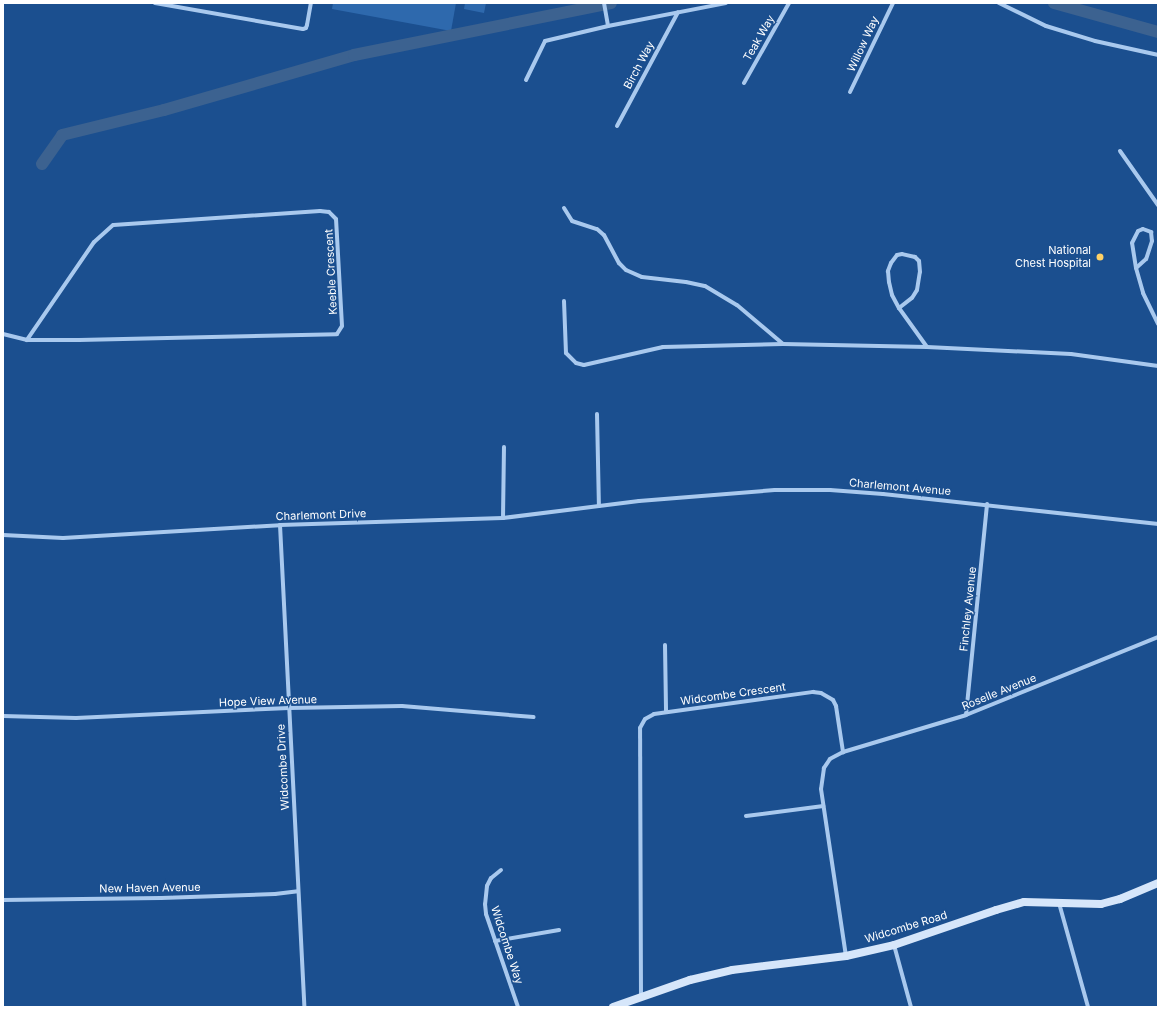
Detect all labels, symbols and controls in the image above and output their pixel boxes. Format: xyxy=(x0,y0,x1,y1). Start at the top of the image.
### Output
street label: Teak Way xyxy=(741,13,777,63)
street label: Willow Way xyxy=(844,14,882,74)
street label: Birch Way xyxy=(621,39,657,91)
street label: Keeble Crescent xyxy=(322,229,340,315)
place label: National Chest Hospital xyxy=(1015,244,1091,270)
marker: National Chest Hospital xyxy=(1094,251,1106,263)
street label: Charlemont Avenue xyxy=(849,476,951,498)
street label: Charlemont Drive xyxy=(275,507,367,523)
street label: Finchley Avenue xyxy=(957,566,979,652)
street label: Roselle Avenue xyxy=(960,671,1038,713)
street label: Widcombe Crescent xyxy=(680,680,786,708)
street label: Hope View Avenue xyxy=(219,693,317,709)
street label: Widcombe Drive xyxy=(274,724,292,810)
street label: New Haven Avenue xyxy=(99,881,201,895)
street label: Widcombe Way xyxy=(488,904,526,986)
street label: Widcombe Road xyxy=(863,908,949,946)

